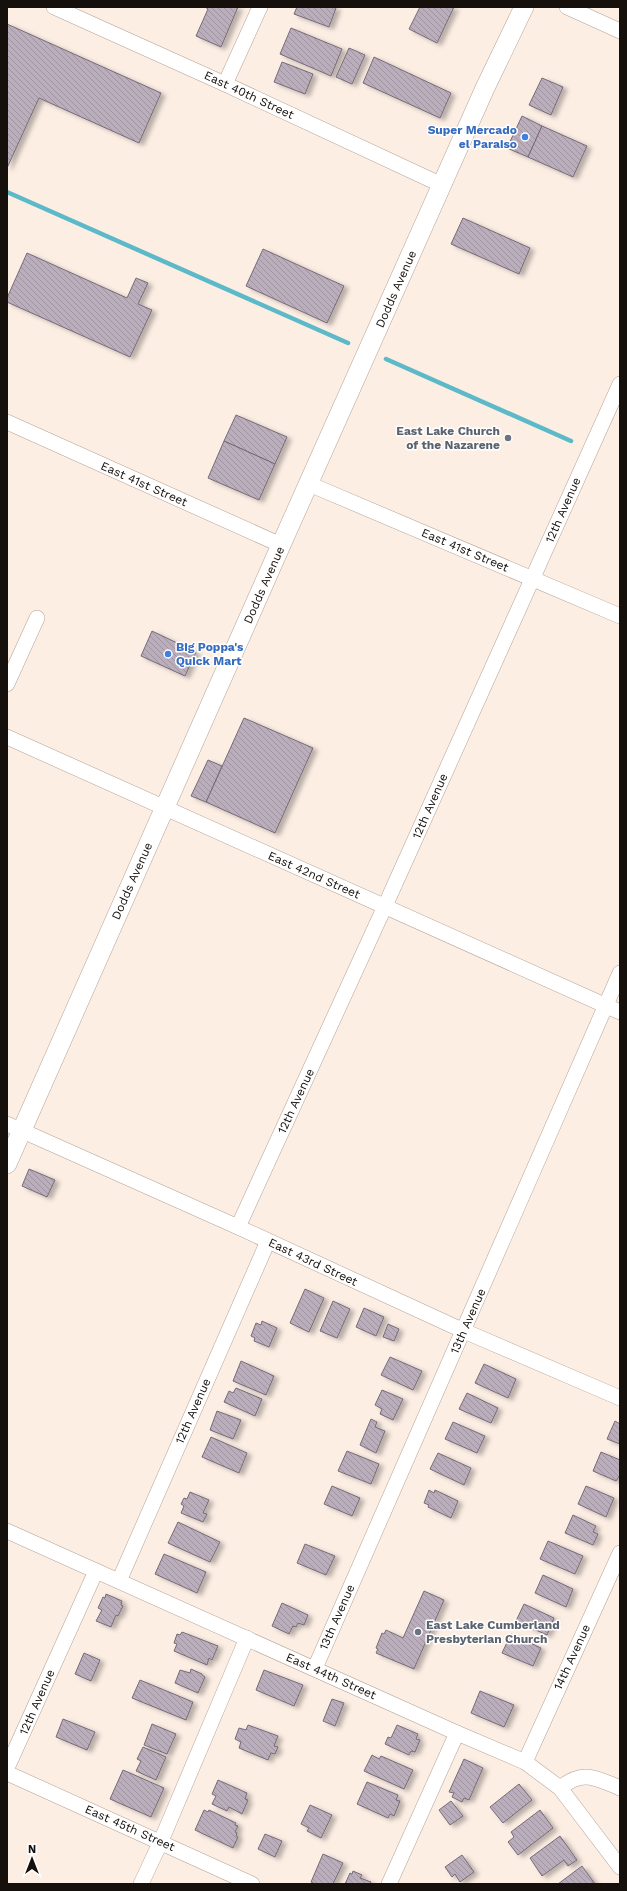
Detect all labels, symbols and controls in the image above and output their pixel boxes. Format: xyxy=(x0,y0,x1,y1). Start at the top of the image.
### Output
street label: East 40th Street xyxy=(202,68,296,122)
place label: Super Mercado el Paraiso xyxy=(428,123,517,151)
marker: Super Mercado el Paraiso xyxy=(520,132,530,142)
street label: Dodds Avenue xyxy=(373,248,419,330)
place label: East Lake Church of the Nazarene xyxy=(396,424,500,452)
marker: East Lake Church of the Nazarene xyxy=(503,433,513,443)
street label: East 41st Street xyxy=(99,459,189,509)
street label: 12th Avenue xyxy=(542,475,584,545)
street label: East 41st Street xyxy=(419,525,511,575)
street label: Dodds Avenue xyxy=(241,544,287,626)
place label: Big Poppa's Quick Mart xyxy=(176,640,244,668)
marker: Big Poppa's Quick Mart xyxy=(163,649,173,659)
street label: 12th Avenue xyxy=(409,771,451,841)
street label: Dodds Avenue xyxy=(109,840,155,922)
street label: East 42nd Street xyxy=(266,848,362,902)
street label: 12th Avenue xyxy=(275,1066,317,1136)
street label: East 43rd Street xyxy=(266,1235,360,1289)
street label: 13th Avenue xyxy=(447,1286,489,1356)
street label: 12th Avenue xyxy=(172,1376,214,1446)
street label: 13th Avenue xyxy=(316,1582,358,1652)
place label: East Lake Cumberland Presbyterian Church xyxy=(426,1618,560,1646)
street label: 14th Avenue xyxy=(551,1622,593,1692)
marker: East Lake Cumberland Presbyterian Church xyxy=(413,1627,423,1637)
street label: East 44th Street xyxy=(284,1650,378,1702)
street label: 12th Avenue xyxy=(16,1667,58,1737)
street label: East 45th Street xyxy=(83,1802,177,1854)
north arrow xyxy=(12,1839,52,1879)
text: N xyxy=(28,1843,36,1856)

